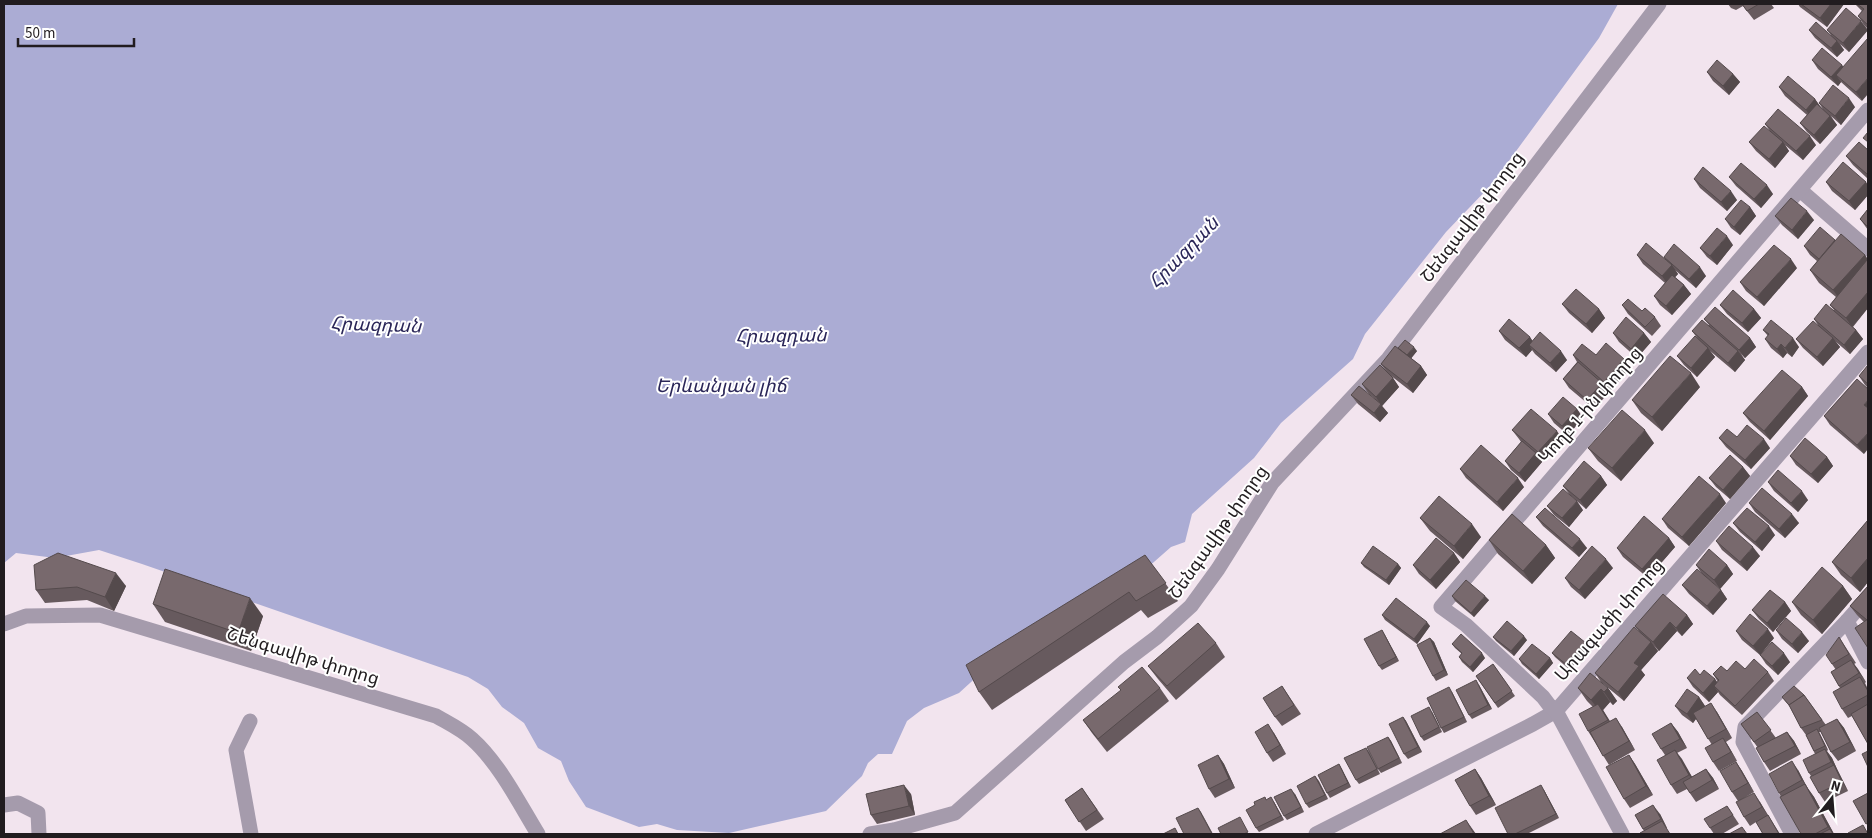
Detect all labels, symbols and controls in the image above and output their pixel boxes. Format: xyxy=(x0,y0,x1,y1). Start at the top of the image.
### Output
scale bar xyxy=(18,15,134,47)
text: 50 m xyxy=(25,23,55,44)
street label: Շենգավիթ փողոց xyxy=(1415,147,1530,288)
water label: Հրազդան xyxy=(1143,210,1227,295)
water label: Հրազդան xyxy=(330,310,423,341)
water label: Հրազդան xyxy=(735,322,828,351)
street label: Կողբ 1-ին փողոց xyxy=(1533,342,1648,469)
water label: Երևանյան լիճ xyxy=(656,373,789,400)
street label: Շենգավիթ փողոց xyxy=(1163,460,1274,604)
street label: Արագածի փողոց xyxy=(1549,554,1670,687)
street label: Շենգավիթ փողոց xyxy=(224,621,382,692)
north arrow xyxy=(1807,773,1857,823)
text: N xyxy=(1828,776,1843,797)

